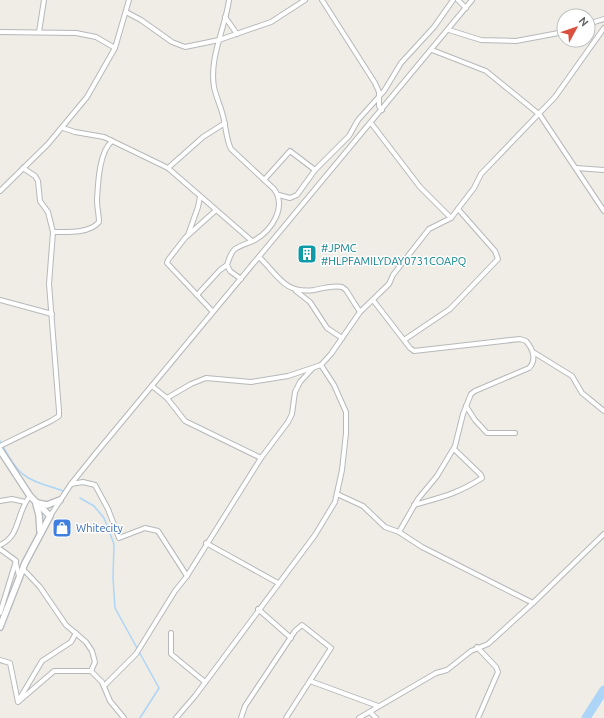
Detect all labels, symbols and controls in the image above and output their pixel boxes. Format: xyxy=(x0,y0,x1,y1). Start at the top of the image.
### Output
north arrow xyxy=(556,8,596,48)
text: N xyxy=(576,15,591,29)
place label: #JPMC #HLPFAMILYDAY0731COAPQ xyxy=(321,242,466,267)
building icon: #JPMC #HLPFAMILYDAY0731COAPQ xyxy=(296,243,318,265)
shop icon: Whitecity xyxy=(51,517,73,539)
place label: Whitecity xyxy=(76,522,124,534)

